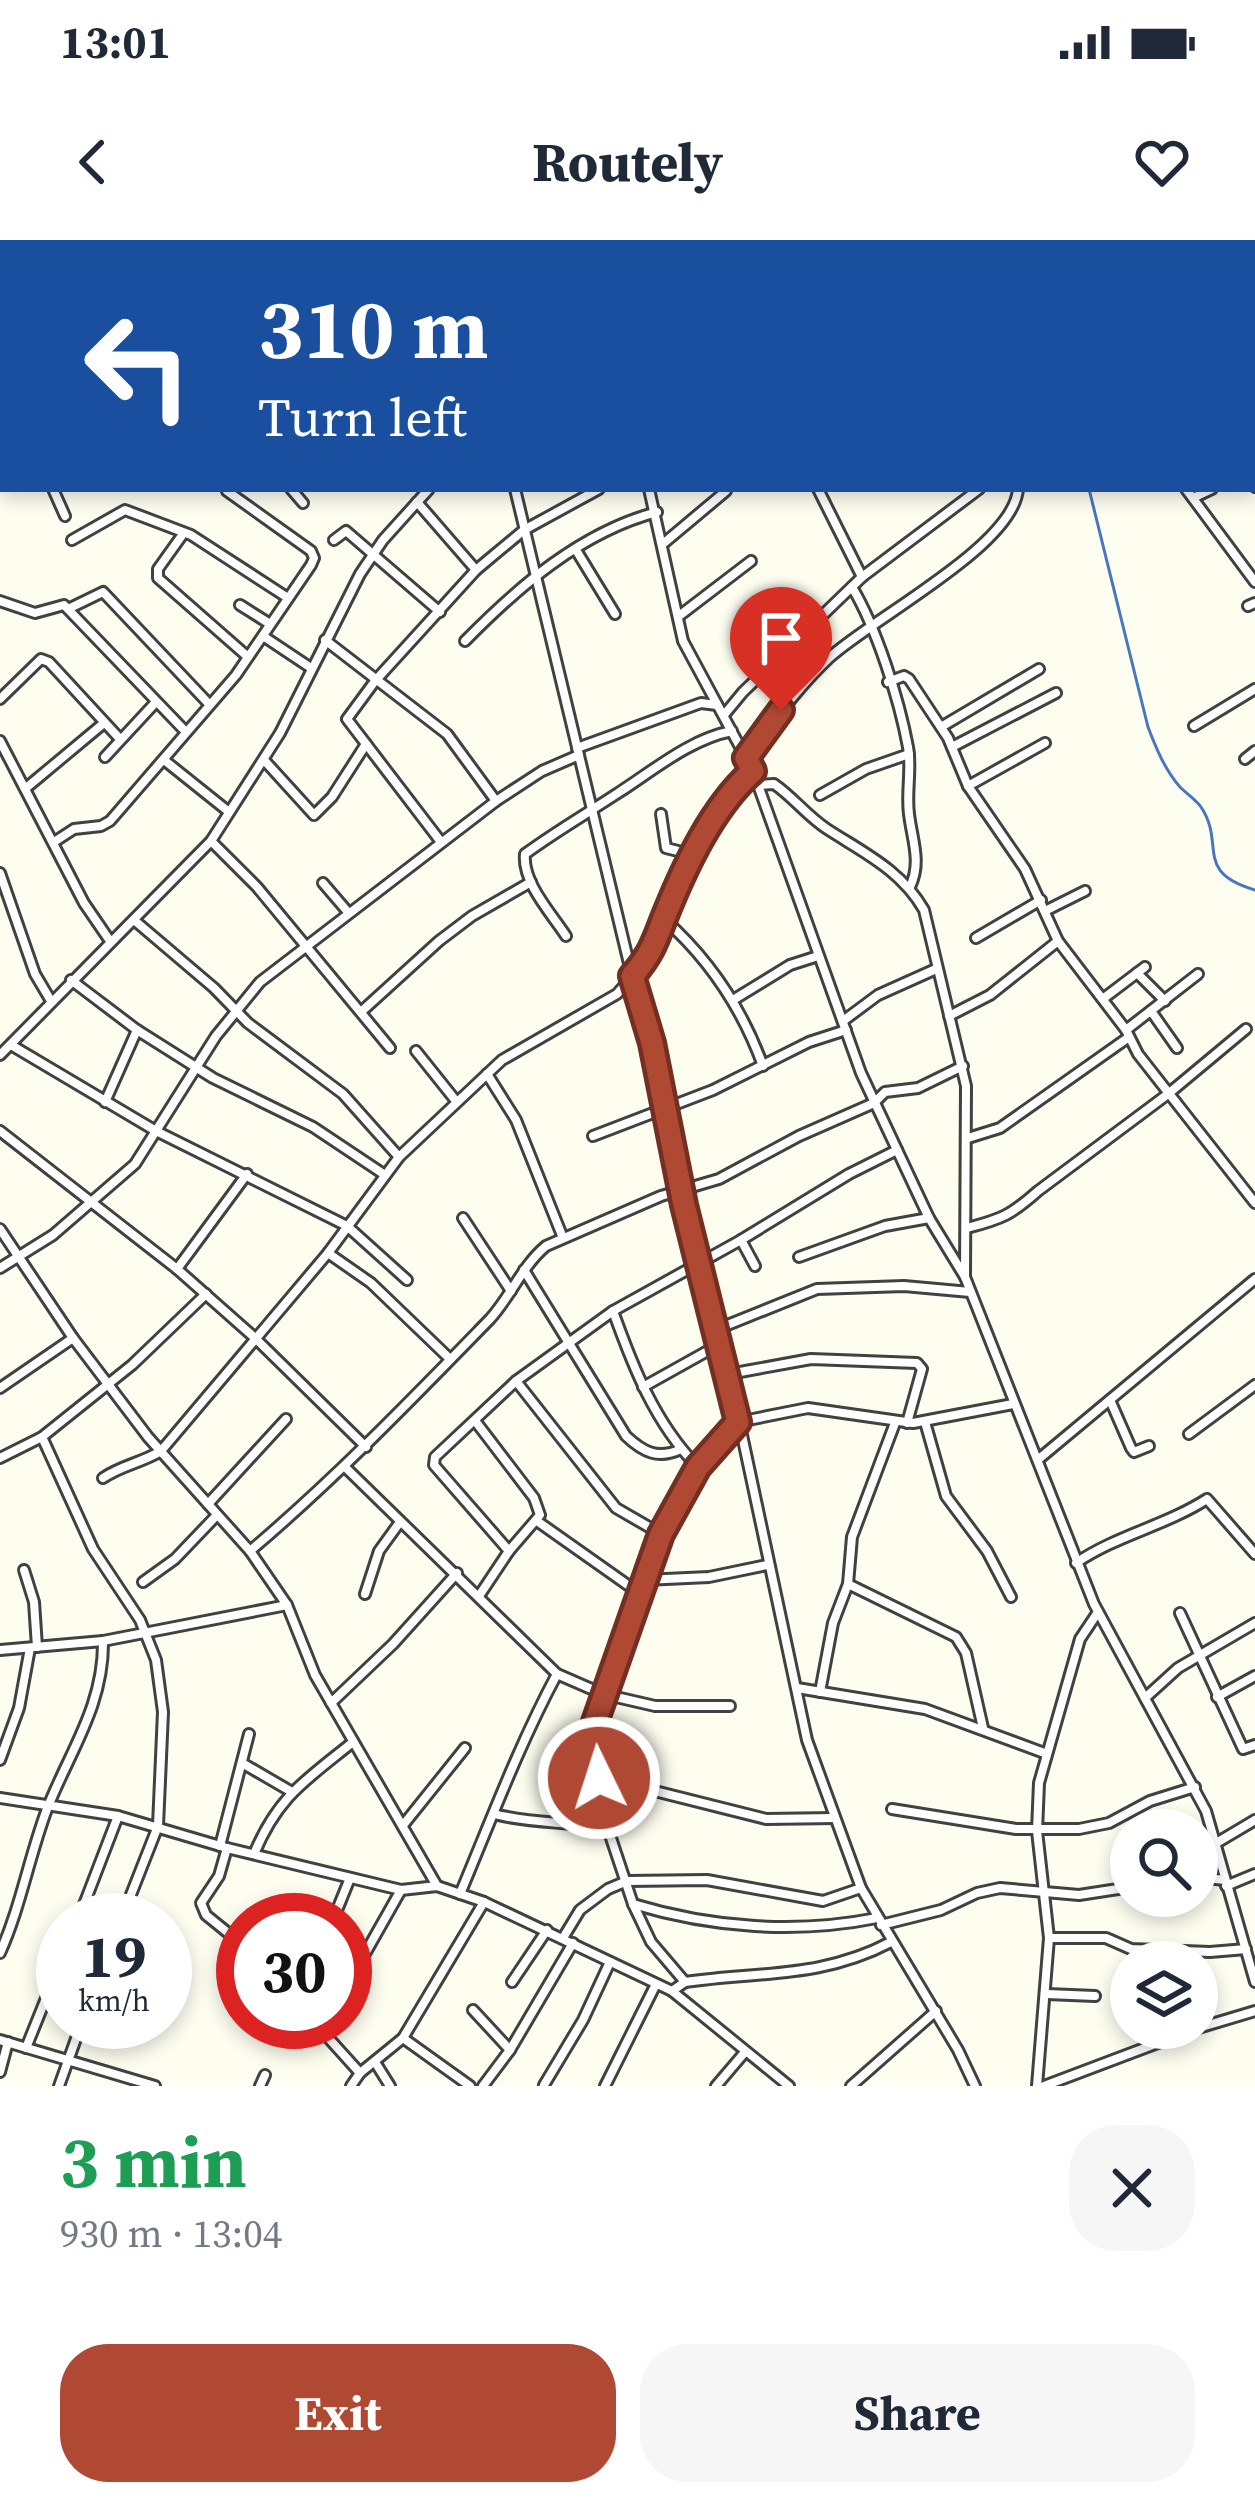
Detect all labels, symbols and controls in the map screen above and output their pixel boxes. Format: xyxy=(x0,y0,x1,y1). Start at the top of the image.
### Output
text: 13:01 xyxy=(60,11,171,73)
text: Routely xyxy=(532,125,723,199)
icon: back xyxy=(60,129,126,195)
icon: heart xyxy=(1129,129,1195,195)
text: 310 m xyxy=(258,271,489,386)
icon: left xyxy=(60,288,216,444)
text: Turn left xyxy=(258,380,467,454)
pin xyxy=(730,587,832,710)
icon: arrive xyxy=(748,605,814,671)
position arrow xyxy=(536,1715,662,1841)
map controls xyxy=(1110,1809,1218,2049)
button: search xyxy=(1110,1809,1218,1917)
speed limit sign: 30 xyxy=(216,1893,372,2049)
text: 19 xyxy=(81,1915,147,1997)
button: layers xyxy=(1110,1941,1218,2049)
text: km/h xyxy=(78,1980,150,2021)
text: 3 min xyxy=(60,2112,247,2211)
button: close xyxy=(1069,2125,1195,2251)
text: 930 m · 13:04 xyxy=(60,2207,282,2260)
button: Exit xyxy=(60,2344,616,2482)
button: Share xyxy=(640,2344,1195,2482)

